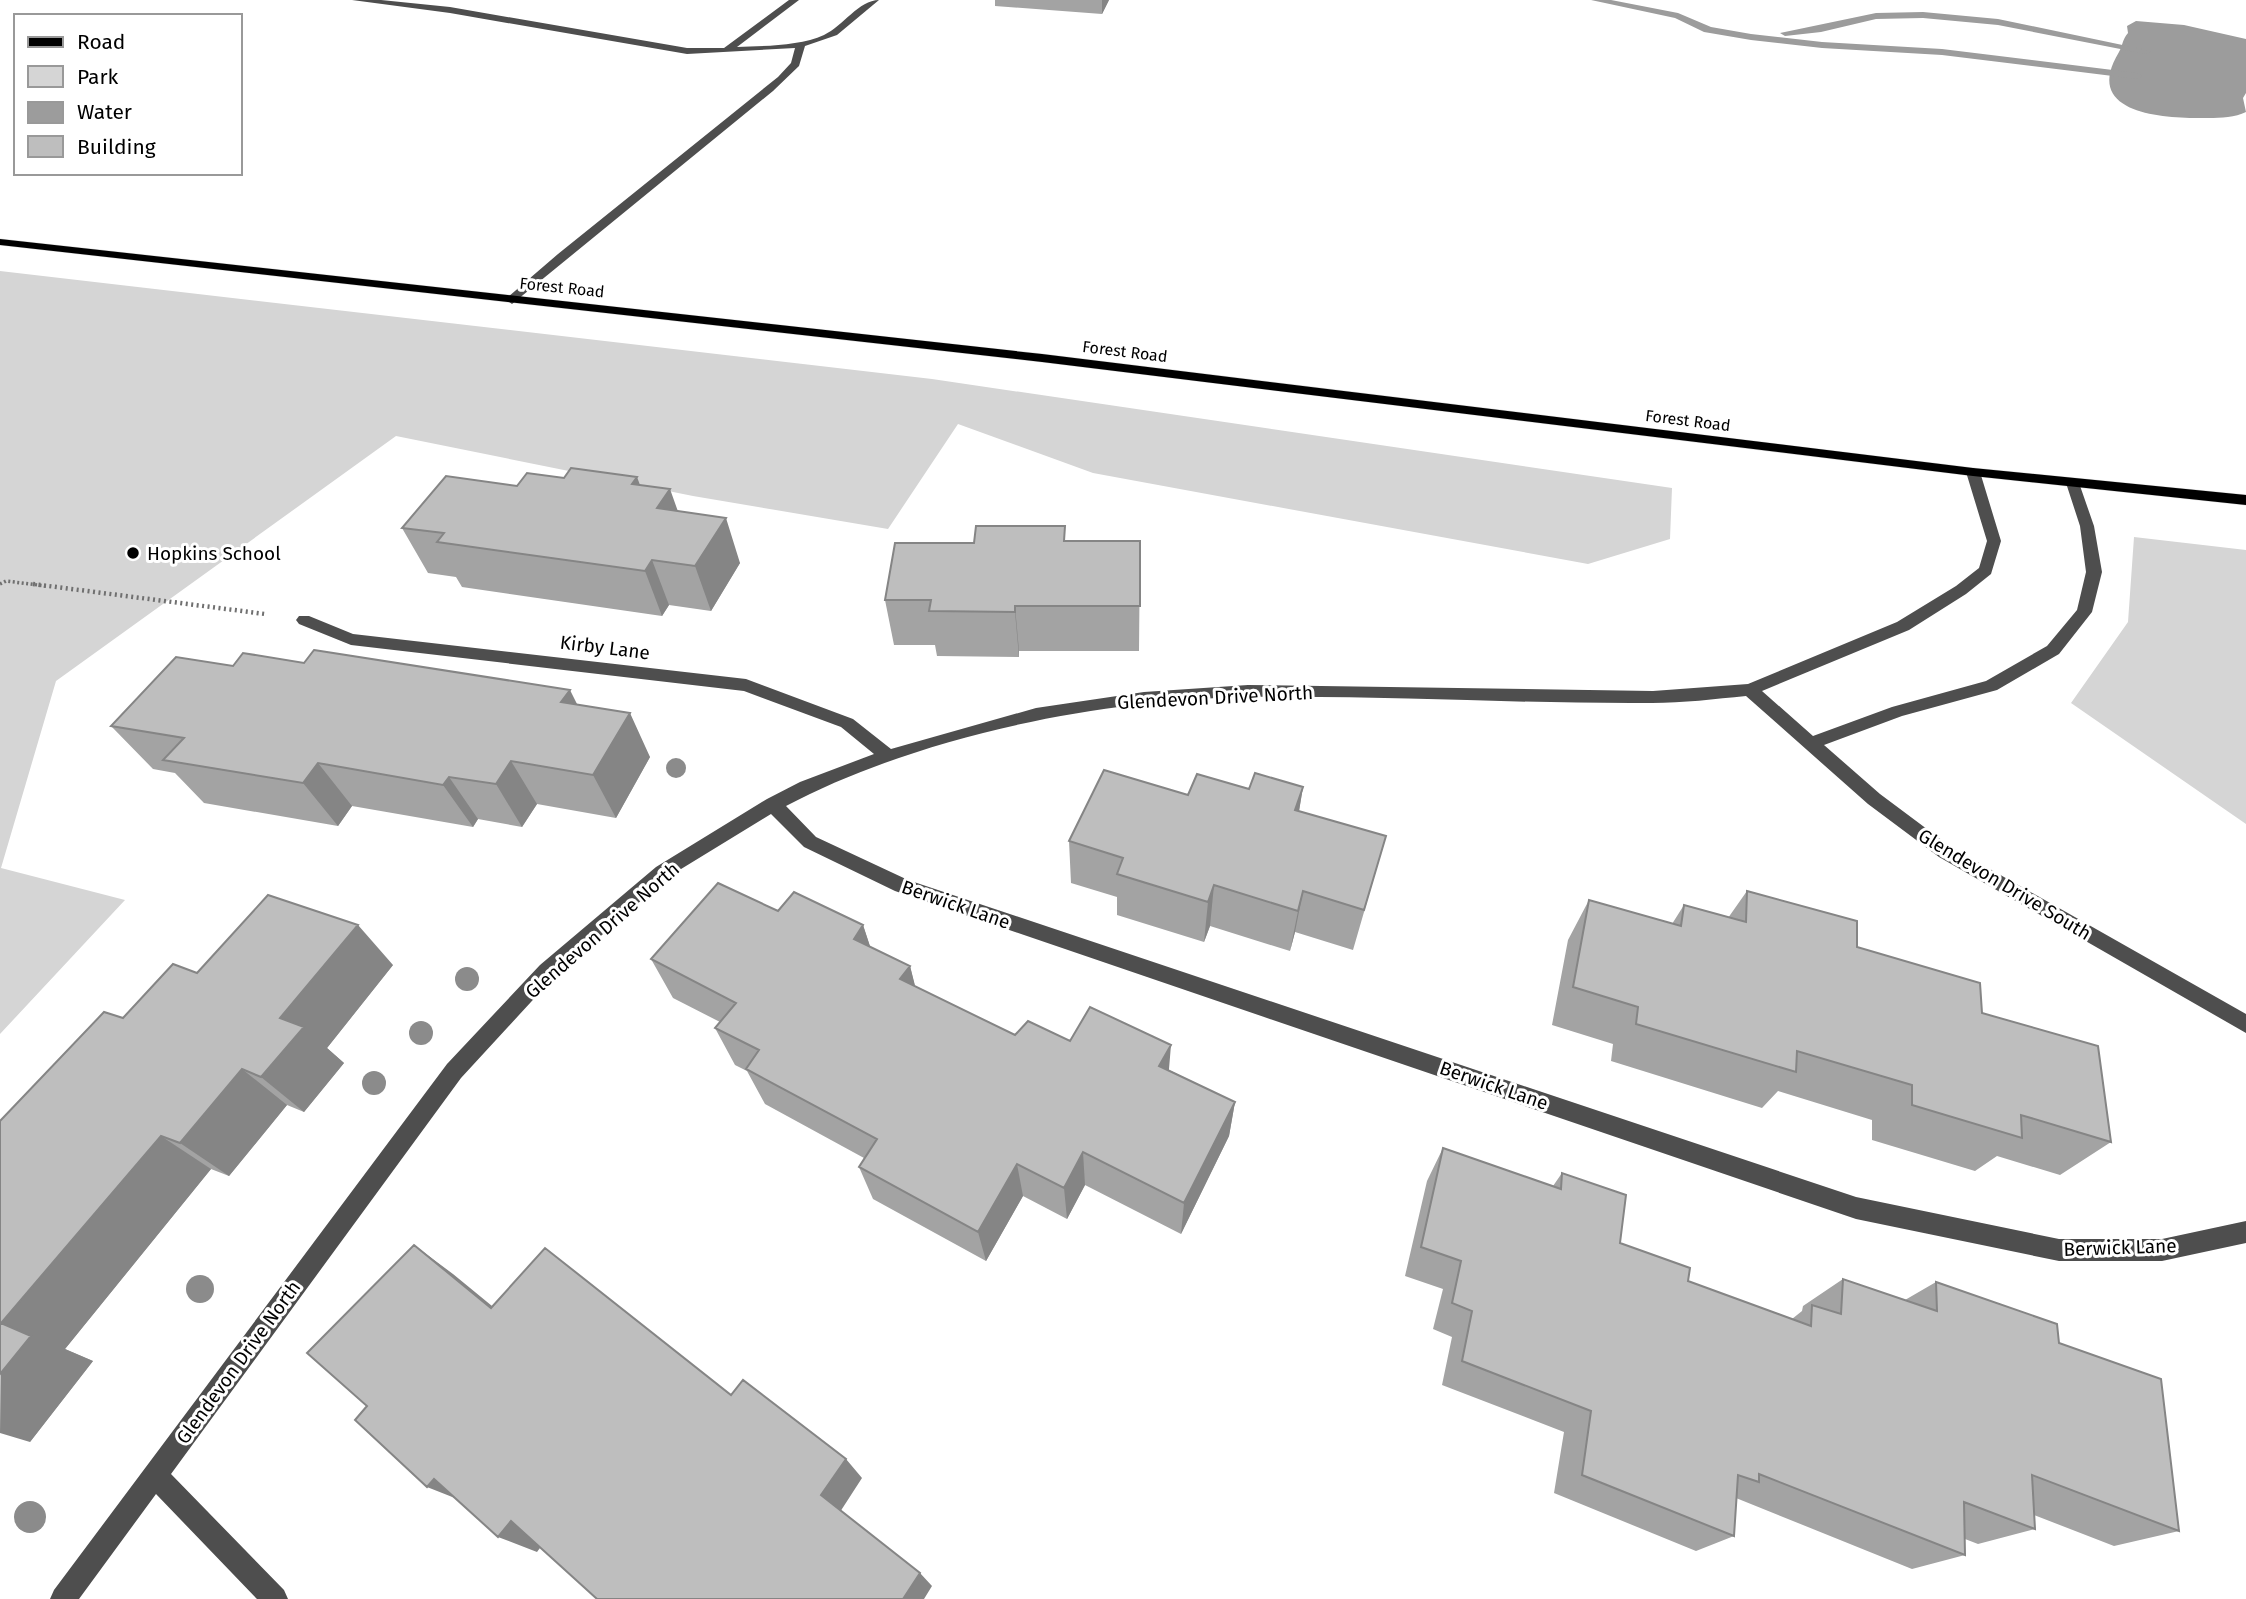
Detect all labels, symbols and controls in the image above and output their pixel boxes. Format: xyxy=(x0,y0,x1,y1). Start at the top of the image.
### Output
legend xyxy=(14,14,242,175)
text: Road xyxy=(77,29,125,55)
text: Park xyxy=(77,64,119,90)
text: Water xyxy=(77,99,132,125)
text: Building xyxy=(77,134,156,160)
street label: Forest Road xyxy=(518,274,605,301)
street label: Forest Road xyxy=(1081,337,1169,366)
street label: Forest Road xyxy=(1644,406,1732,435)
place label: Hopkins School xyxy=(147,542,281,565)
marker: Hopkins School xyxy=(125,545,141,561)
street label: Kirby Lane xyxy=(559,631,651,664)
street label: Glendevon Drive North xyxy=(1116,681,1314,714)
street label: Glendevon Drive South xyxy=(1914,824,2095,945)
street label: Glendevon Drive North xyxy=(521,857,684,1003)
street label: Berwick Lane xyxy=(899,875,1013,934)
street label: Berwick Lane xyxy=(1437,1056,1551,1115)
street label: Berwick Lane xyxy=(2063,1234,2177,1261)
street label: Glendevon Drive North xyxy=(171,1276,305,1448)

